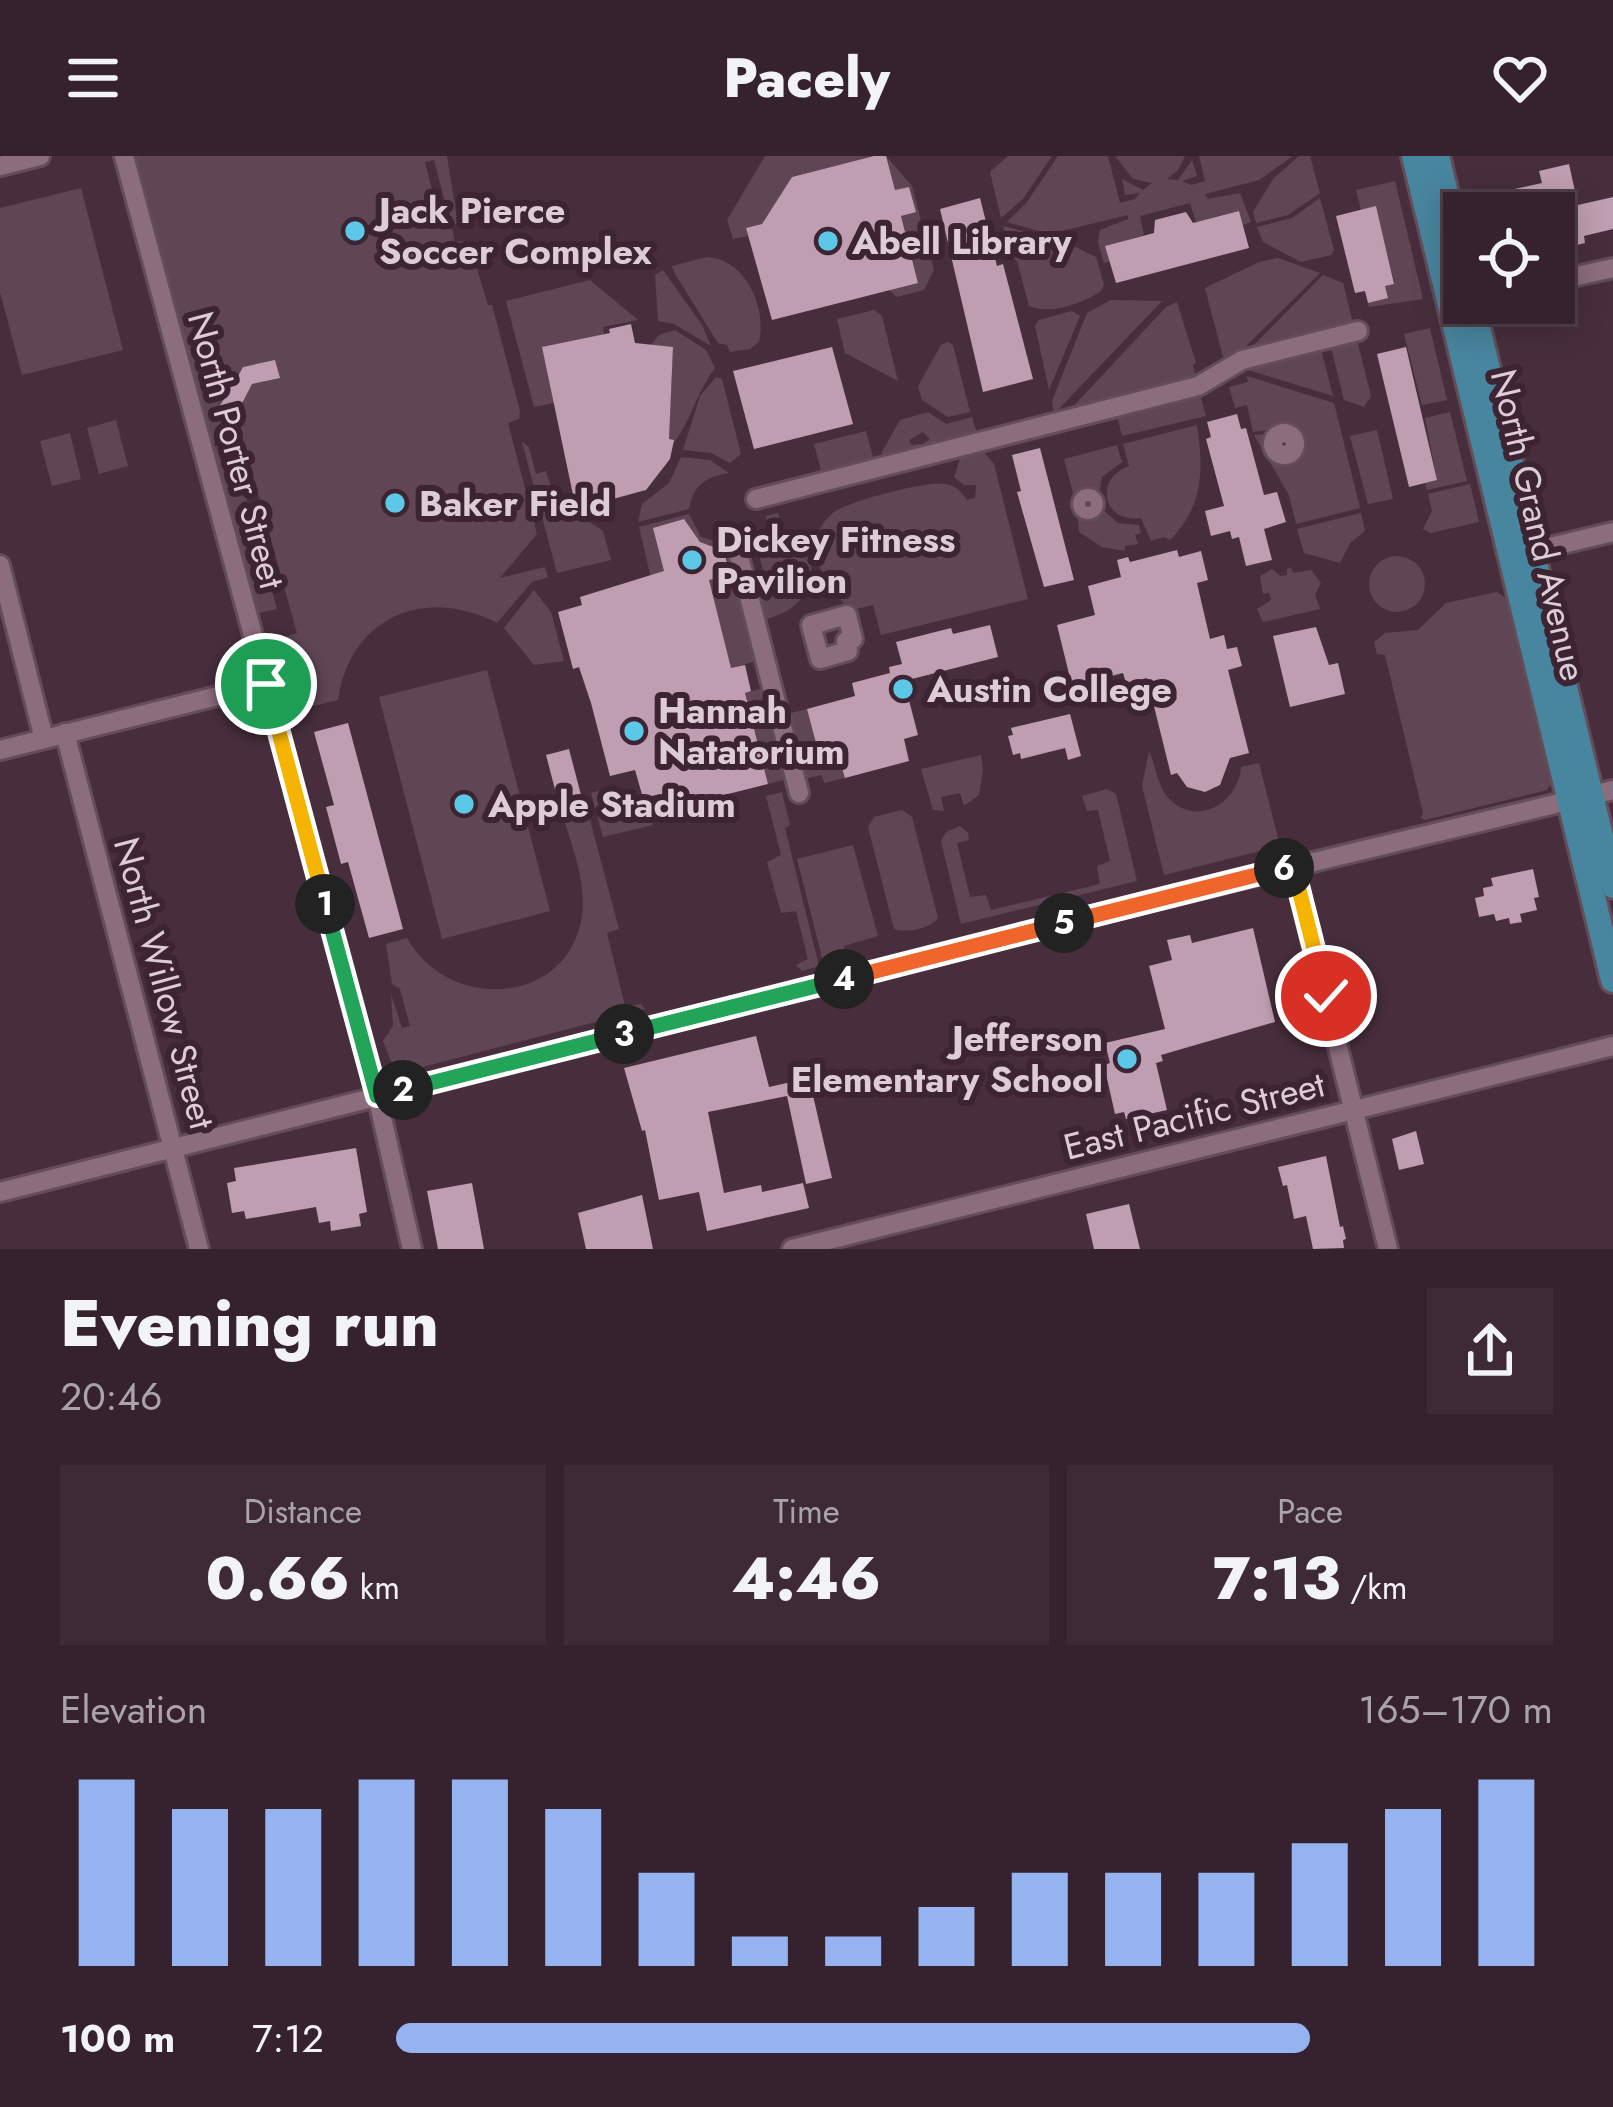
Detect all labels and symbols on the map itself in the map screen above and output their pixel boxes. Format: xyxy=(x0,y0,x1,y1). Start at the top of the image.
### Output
place label: Jack Pierce Soccer Complex xyxy=(373,184,653,277)
place label: Abell Library xyxy=(851,215,1073,267)
marker: Jack Pierce Soccer Complex xyxy=(342,218,368,244)
marker: Abell Library xyxy=(815,228,841,254)
street label: North Porter Street xyxy=(175,306,299,595)
street label: North Grand Avenue xyxy=(1478,364,1600,686)
place label: Baker Field xyxy=(419,477,611,529)
marker: Baker Field xyxy=(382,490,408,516)
place label: Dickey Fitness Pavilion xyxy=(716,513,955,606)
marker: Dickey Fitness Pavilion xyxy=(679,547,705,573)
pin xyxy=(215,633,317,735)
place label: Austin College xyxy=(926,663,1172,715)
marker: Austin College xyxy=(890,676,916,702)
place label: Hannah Natatorium xyxy=(658,684,844,777)
marker: Hannah Natatorium xyxy=(621,718,647,744)
place label: Apple Stadium xyxy=(487,778,736,830)
marker: Apple Stadium xyxy=(451,791,477,817)
street label: North Willow Street xyxy=(101,831,229,1135)
pin: 6 xyxy=(1254,838,1314,898)
pin: 1 xyxy=(295,874,355,934)
pin: 5 xyxy=(1034,893,1094,953)
pin xyxy=(1275,945,1377,1047)
pin: 4 xyxy=(814,949,874,1009)
pin: 3 xyxy=(594,1004,654,1064)
place label: Jefferson Elementary School xyxy=(791,1012,1103,1105)
marker: Jefferson Elementary School xyxy=(1114,1046,1140,1072)
street label: East Pacific Street xyxy=(1058,1057,1330,1173)
pin: 2 xyxy=(373,1060,433,1120)

